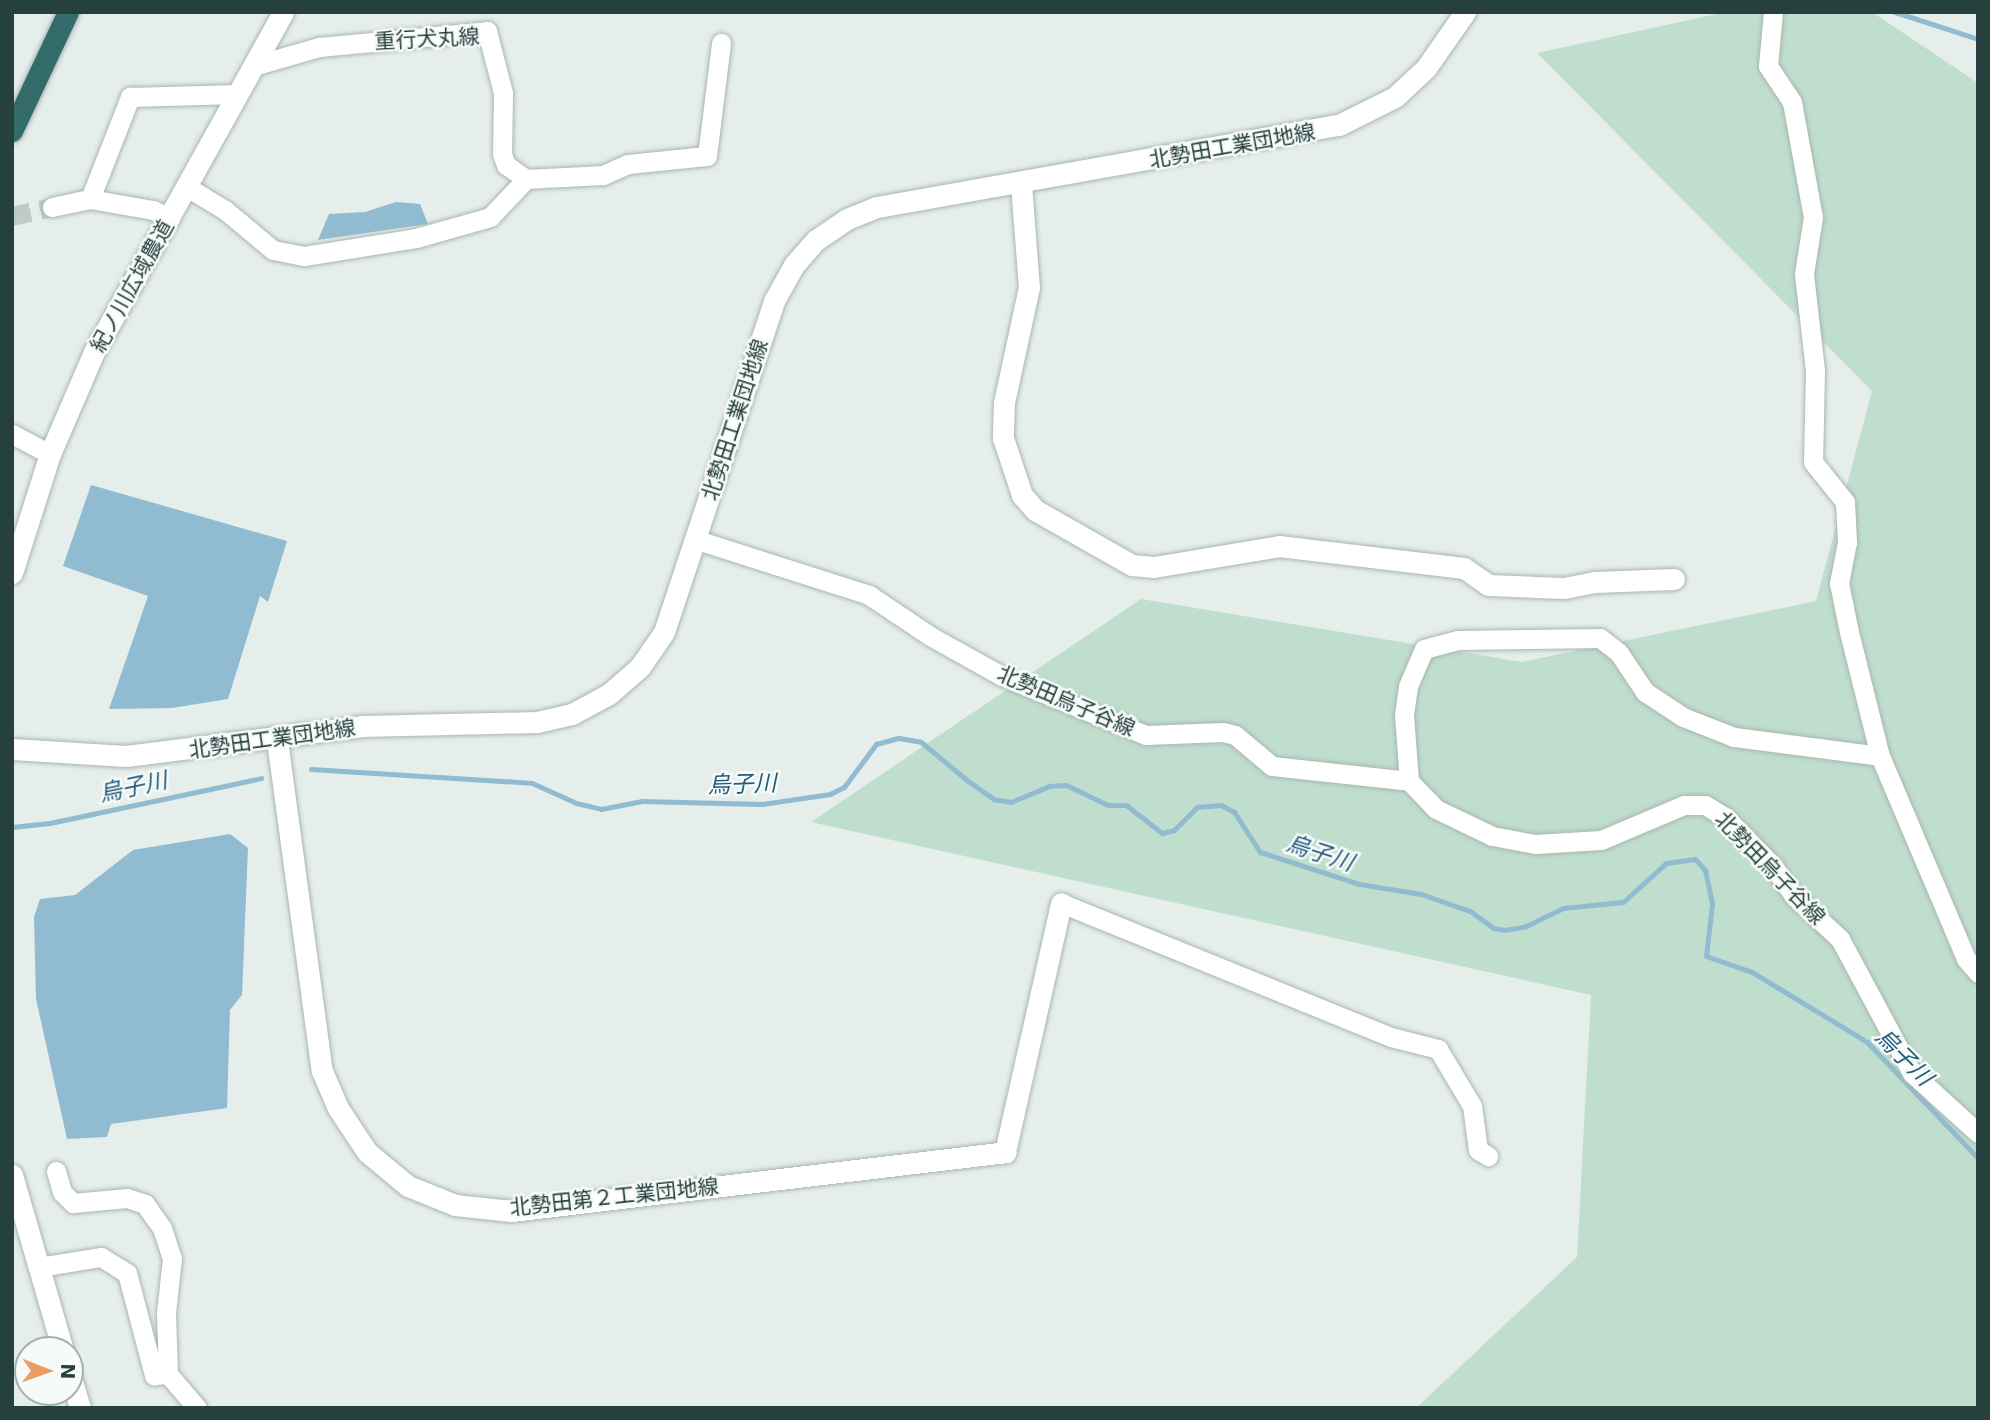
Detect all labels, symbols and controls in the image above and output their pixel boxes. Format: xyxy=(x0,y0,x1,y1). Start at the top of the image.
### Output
street label: 重行犬丸線 xyxy=(374,24,480,54)
street label: 北勢田工業団地線 xyxy=(1147,119,1317,173)
street label: 紀ノ川広域農道 xyxy=(85,216,179,356)
street label: 北勢田工業団地線 xyxy=(697,336,773,504)
street label: 北勢田烏子谷線 xyxy=(993,661,1139,741)
street label: 北勢田工業団地線 xyxy=(187,715,357,763)
water label: 烏子川 xyxy=(96,766,170,808)
water label: 烏子川 xyxy=(707,769,777,799)
street label: 北勢田烏子谷線 xyxy=(1710,806,1830,930)
water label: 烏子川 xyxy=(1283,829,1357,877)
water label: 烏子川 xyxy=(1870,1023,1938,1091)
street label: 北勢田第２工業団地線 xyxy=(508,1173,720,1221)
north arrow xyxy=(14,1336,84,1406)
text: N xyxy=(57,1363,79,1379)

